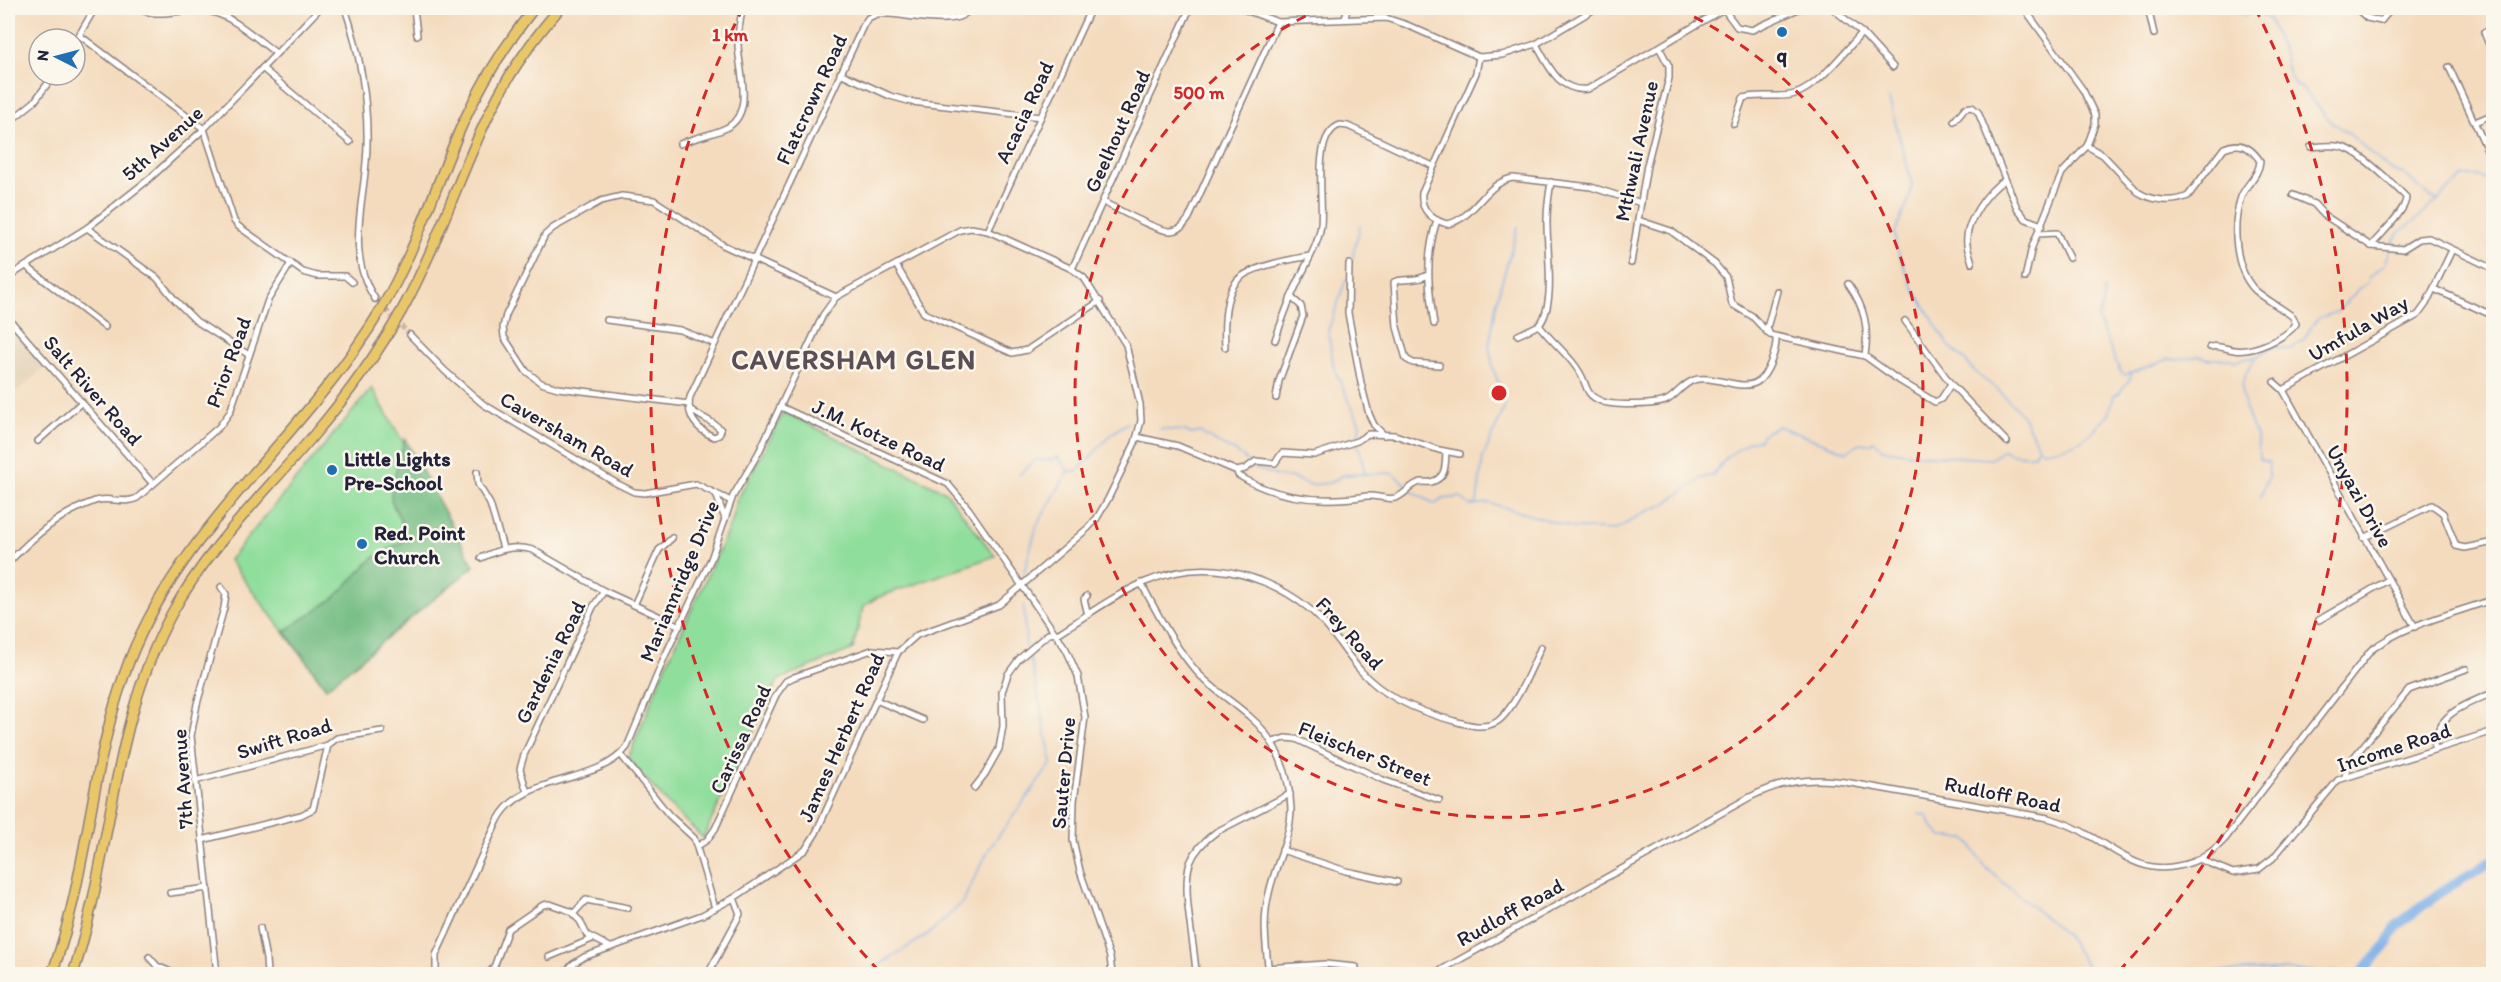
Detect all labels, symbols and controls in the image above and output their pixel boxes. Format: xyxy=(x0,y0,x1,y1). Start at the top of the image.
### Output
text: 1 km xyxy=(712,24,749,46)
marker: q xyxy=(1775,25,1789,39)
north arrow xyxy=(27,27,87,87)
street label: Flatcrown Road xyxy=(770,29,852,168)
place label: q xyxy=(1777,42,1788,68)
text: N xyxy=(33,49,53,62)
street label: Acacia Road xyxy=(989,56,1059,167)
street label: Geelhout Road xyxy=(1079,65,1155,196)
street label: Mthwali Avenue xyxy=(1609,78,1663,224)
text: 500 m xyxy=(1174,82,1225,104)
street label: 5th Avenue xyxy=(116,100,208,186)
street label: Umfula Way xyxy=(2304,289,2412,367)
street label: Prior Road xyxy=(200,313,256,411)
street label: Salt River Road xyxy=(38,330,148,450)
district label: CAVERSHAM GLEN xyxy=(731,343,977,376)
centre of rings xyxy=(1489,383,1509,403)
street label: Caversham Road xyxy=(496,386,639,483)
street label: J.M. Kotze Road xyxy=(808,393,950,477)
street label: Unyazi Drive xyxy=(2321,440,2399,552)
place label: Little Lights Pre-School xyxy=(344,446,451,495)
marker: Little Lights Pre-School xyxy=(325,463,339,477)
street label: Mariannridge Drive xyxy=(634,497,724,665)
place label: Red. Point Church xyxy=(374,520,465,569)
marker: Red. Point Church xyxy=(355,537,369,551)
street label: Frey Road xyxy=(1311,591,1390,675)
street label: Gardenia Road xyxy=(509,596,591,728)
street label: James Herbert Road xyxy=(792,648,890,826)
street label: Carissa Road xyxy=(704,680,776,798)
street label: Swift Road xyxy=(234,712,335,764)
street label: Fleischer Street xyxy=(1295,715,1435,791)
street label: Sauter Drive xyxy=(1046,716,1080,830)
street label: Income Road xyxy=(2334,717,2454,777)
street label: 7th Avenue xyxy=(166,728,198,830)
street label: Rudloff Road xyxy=(1942,770,2064,818)
street label: Rudloff Road xyxy=(1452,872,1568,952)

